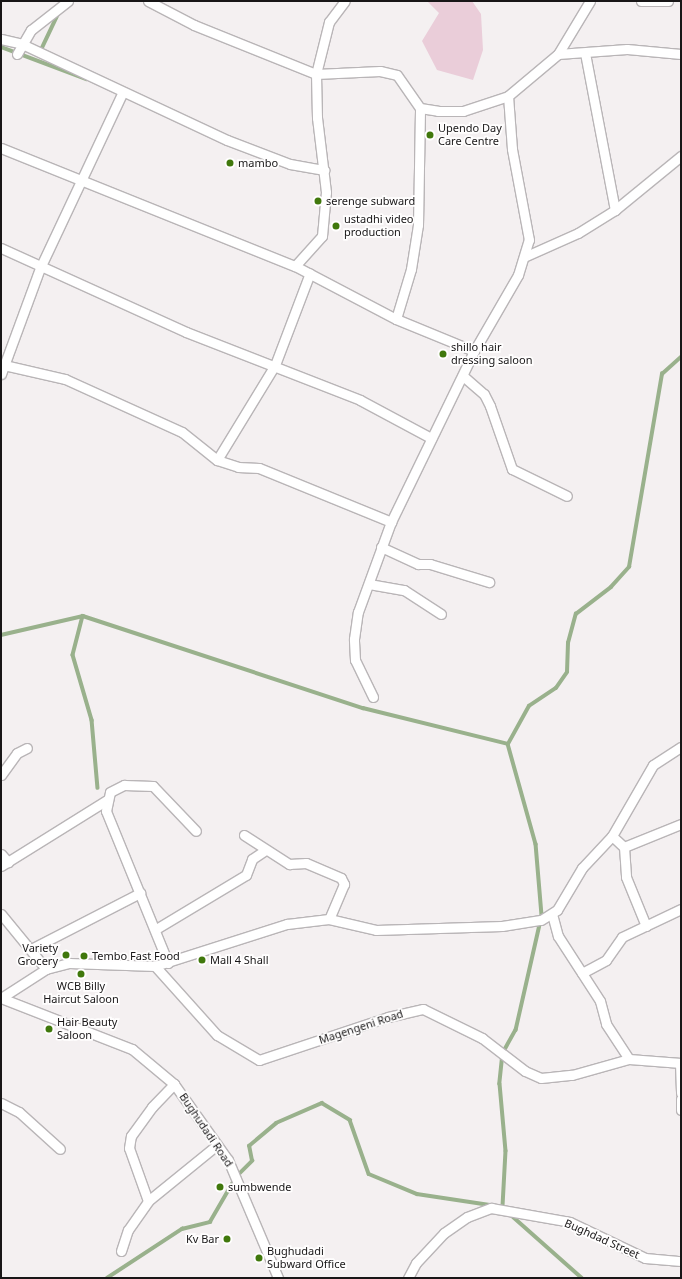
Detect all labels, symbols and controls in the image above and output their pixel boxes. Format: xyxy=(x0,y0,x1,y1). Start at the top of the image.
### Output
place label: Upendo Day Care Centre xyxy=(438,122,502,148)
marker: Upendo Day Care Centre xyxy=(425,130,435,140)
place label: mambo xyxy=(238,156,278,170)
marker: mambo xyxy=(225,158,235,168)
place label: serenge subward xyxy=(326,194,415,208)
marker: serenge subward xyxy=(313,196,323,206)
place label: ustadhi video production xyxy=(344,213,414,239)
marker: ustadhi video production xyxy=(331,221,341,231)
place label: shillo hair dressing saloon xyxy=(451,341,532,367)
marker: shillo hair dressing saloon xyxy=(438,349,448,359)
place label: Variety Grocery xyxy=(17,942,58,968)
place label: Tembo Fast Food xyxy=(92,949,180,963)
marker: Variety Grocery xyxy=(61,950,71,960)
marker: Tembo Fast Food xyxy=(79,951,89,961)
place label: Mall 4 Shall xyxy=(210,953,269,967)
marker: Mall 4 Shall xyxy=(197,955,207,965)
marker: WCB Billy Haircut Saloon xyxy=(76,969,86,979)
place label: WCB Billy Haircut Saloon xyxy=(43,980,119,1006)
street label: Magengeni Road xyxy=(317,1007,405,1047)
place label: Hair Beauty Saloon xyxy=(57,1016,117,1042)
marker: Hair Beauty Saloon xyxy=(44,1024,54,1034)
street label: Bughudadi Road xyxy=(176,1091,236,1169)
place label: sumbwende xyxy=(228,1180,292,1194)
marker: sumbwende xyxy=(215,1182,225,1192)
street label: Bughdad Street xyxy=(562,1217,642,1261)
place label: Kv Bar xyxy=(186,1232,219,1246)
marker: Kv Bar xyxy=(222,1234,232,1244)
place label: Bughudadi Subward Office xyxy=(267,1245,346,1271)
marker: Bughudadi Subward Office xyxy=(254,1253,264,1263)

